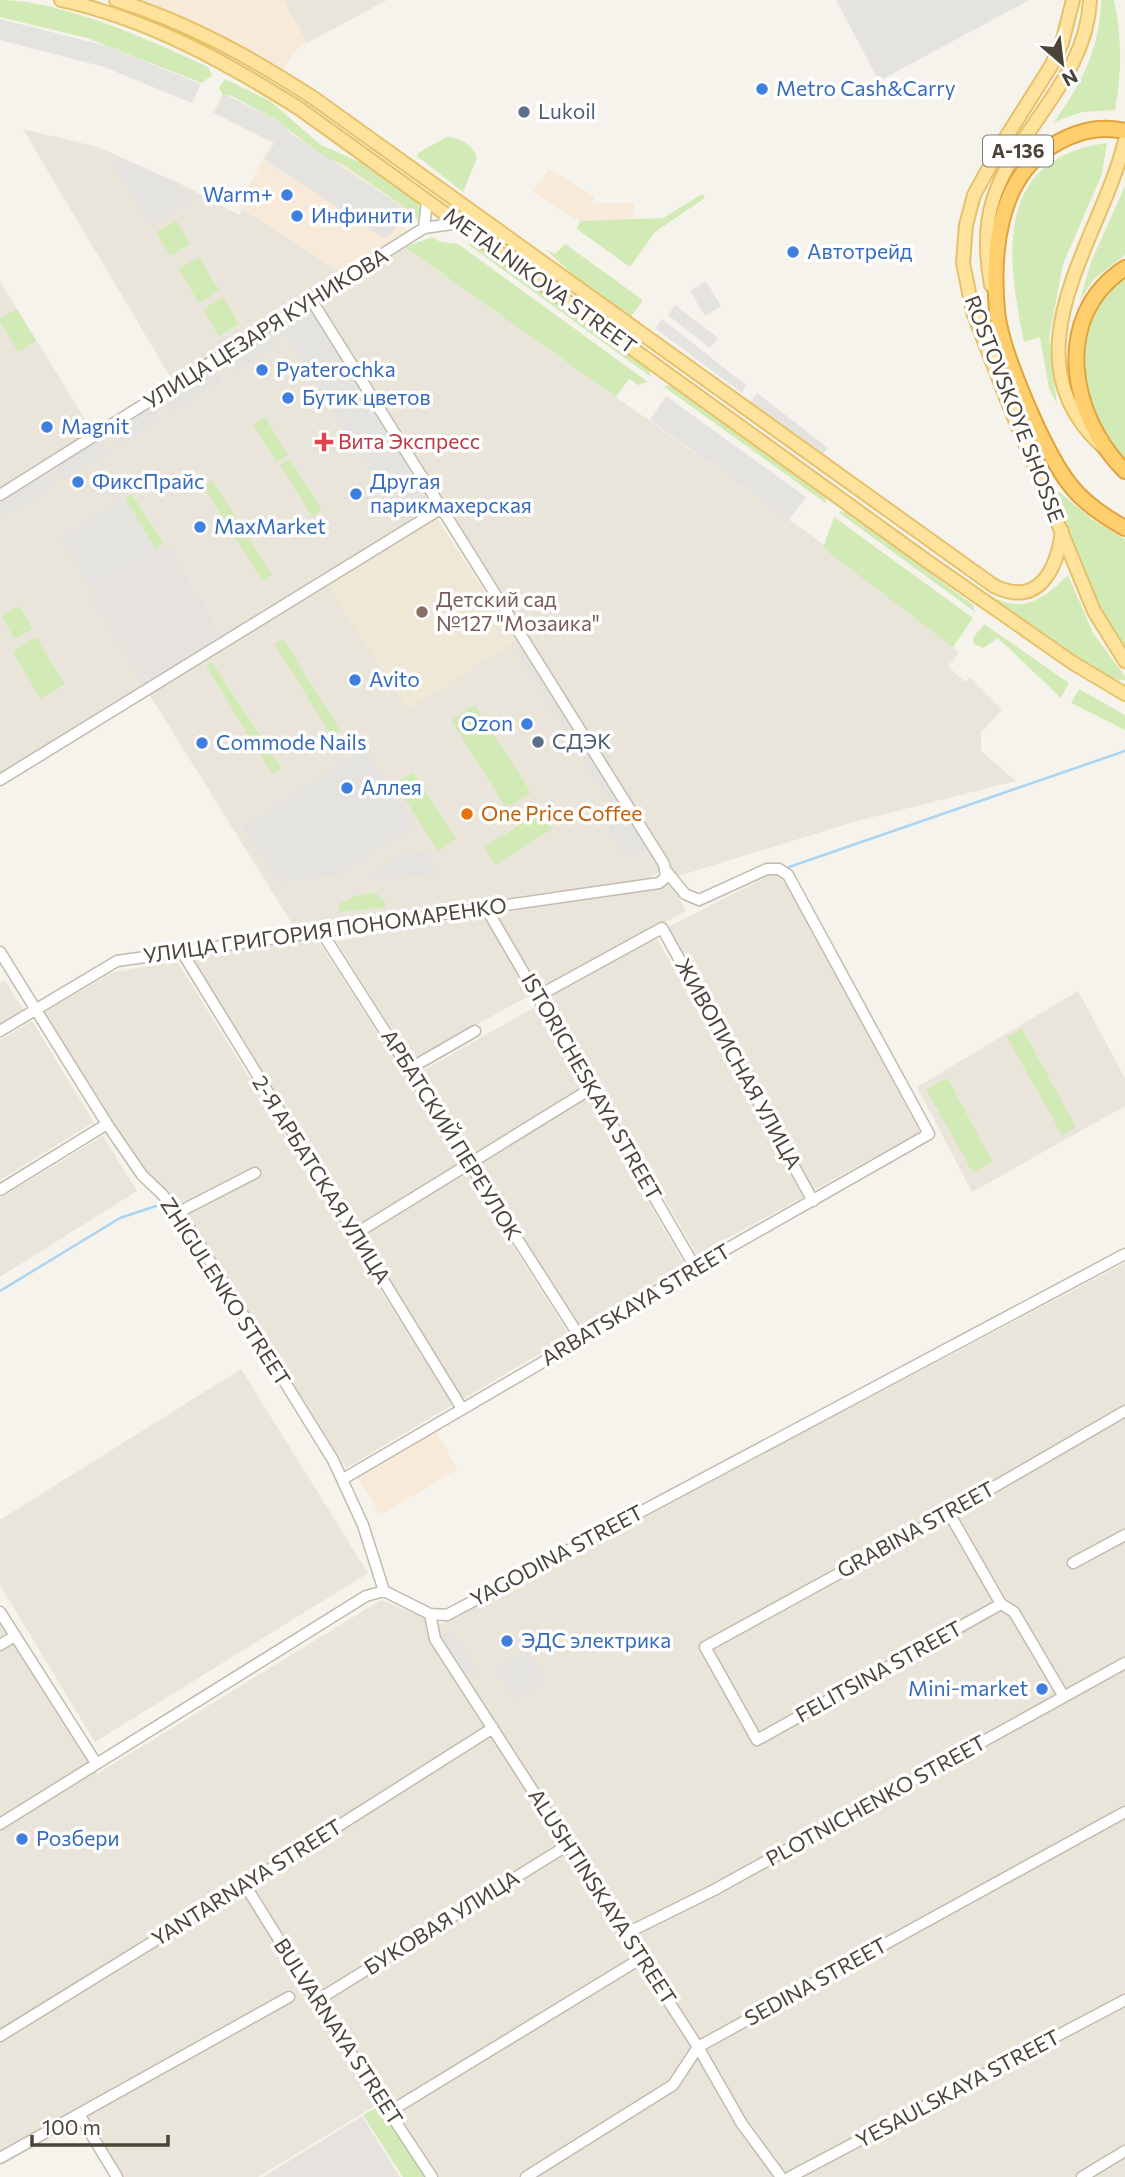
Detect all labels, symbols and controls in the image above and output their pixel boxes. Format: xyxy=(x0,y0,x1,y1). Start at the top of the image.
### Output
north arrow xyxy=(1027,28,1097,98)
text: N xyxy=(1059,65,1082,92)
place label: Metro Cash&Carry xyxy=(776,75,956,100)
marker: Metro Cash&Carry xyxy=(754,81,770,97)
place label: Lukoil xyxy=(538,98,596,123)
marker: Lukoil xyxy=(516,104,532,120)
road number: А-136 xyxy=(983,136,1053,167)
place label: Warm+ xyxy=(203,181,273,206)
marker: Warm+ xyxy=(279,187,295,203)
place label: Инфинити xyxy=(311,202,413,227)
street label: METALNIKOVA STREET xyxy=(440,202,642,358)
marker: Инфинити xyxy=(289,208,305,224)
place label: Автотрейд xyxy=(807,238,912,263)
street label: УЛИЦА ЦЕЗАРЯ КУНИКОВА xyxy=(139,242,392,413)
marker: Автотрейд xyxy=(785,244,801,260)
street label: ROSTOVSKOYE SHOSSE xyxy=(961,291,1070,525)
place label: Pyaterochka xyxy=(276,356,396,381)
marker: Pyaterochka xyxy=(254,362,270,378)
place label: Бутик цветов xyxy=(302,384,431,409)
marker: Бутик цветов xyxy=(280,390,296,406)
place label: Magnit xyxy=(61,413,129,438)
marker: Magnit xyxy=(39,419,55,435)
place label: Вита Экспресс xyxy=(338,428,480,453)
marker: Вита Экспресс xyxy=(316,434,332,450)
place label: ФиксПрайс xyxy=(92,468,204,493)
place label: Другая парикмахерская xyxy=(370,468,532,517)
marker: ФиксПрайс xyxy=(70,474,86,490)
marker: Другая парикмахерская xyxy=(348,486,364,502)
place label: MaxMarket xyxy=(214,513,326,538)
marker: MaxMarket xyxy=(192,519,208,535)
place label: Детский сад №127 "Мозаика" xyxy=(436,586,600,635)
marker: Детский сад №127 "Мозаика" xyxy=(414,604,430,620)
place label: Avito xyxy=(369,666,420,691)
marker: Avito xyxy=(347,672,363,688)
place label: Ozon xyxy=(461,710,513,735)
marker: Ozon xyxy=(519,716,535,732)
place label: СДЭК xyxy=(552,728,611,753)
place label: Commode Nails xyxy=(216,729,366,754)
marker: СДЭК xyxy=(530,734,546,750)
marker: Commode Nails xyxy=(194,735,210,751)
place label: Аллея xyxy=(361,774,422,799)
marker: Аллея xyxy=(339,780,355,796)
place label: One Price Coffee xyxy=(481,800,642,825)
marker: One Price Coffee xyxy=(459,806,475,822)
street label: УЛИЦА ГРИГОРИЯ ПОНОМАРЕНКО xyxy=(142,892,508,967)
street label: ЖИВОПИСНАЯ УЛИЦА xyxy=(671,954,808,1173)
street label: ISTORICHESKAYA STREET xyxy=(517,968,668,1204)
street label: АРБАТСКИЙ ПЕРЕУЛОК xyxy=(377,1024,527,1244)
street label: 2-Я АРБАТСКАЯ УЛИЦА xyxy=(248,1071,397,1288)
street label: ZHIGULENKO STREET xyxy=(156,1192,296,1390)
street label: ARBATSKAYA STREET xyxy=(536,1237,734,1370)
street label: GRABINA STREET xyxy=(832,1475,998,1582)
street label: YAGODINA STREET xyxy=(466,1499,647,1611)
street label: FELITSINA STREET xyxy=(791,1615,966,1727)
place label: ЭДС электрика xyxy=(521,1627,671,1652)
marker: ЭДС электрика xyxy=(499,1633,515,1649)
place label: Mini-market xyxy=(908,1675,1028,1700)
marker: Mini-market xyxy=(1034,1681,1050,1697)
street label: PLOTNICHENKO STREET xyxy=(761,1729,990,1871)
street label: ALUSHTINSKAYA STREET xyxy=(524,1784,682,2009)
street label: YANTARNAYA STREET xyxy=(147,1813,346,1950)
place label: Розбери xyxy=(36,1825,120,1850)
marker: Розбери xyxy=(14,1831,30,1847)
street label: БУКОВАЯ УЛИЦА xyxy=(359,1864,523,1979)
street label: SEDINA STREET xyxy=(740,1931,891,2030)
street label: BULVARNAYA STREET xyxy=(270,1933,409,2129)
street label: YESAULSKAYA STREET xyxy=(851,2023,1063,2152)
scale bar xyxy=(32,2104,168,2148)
text: 100 m xyxy=(42,2114,101,2139)

